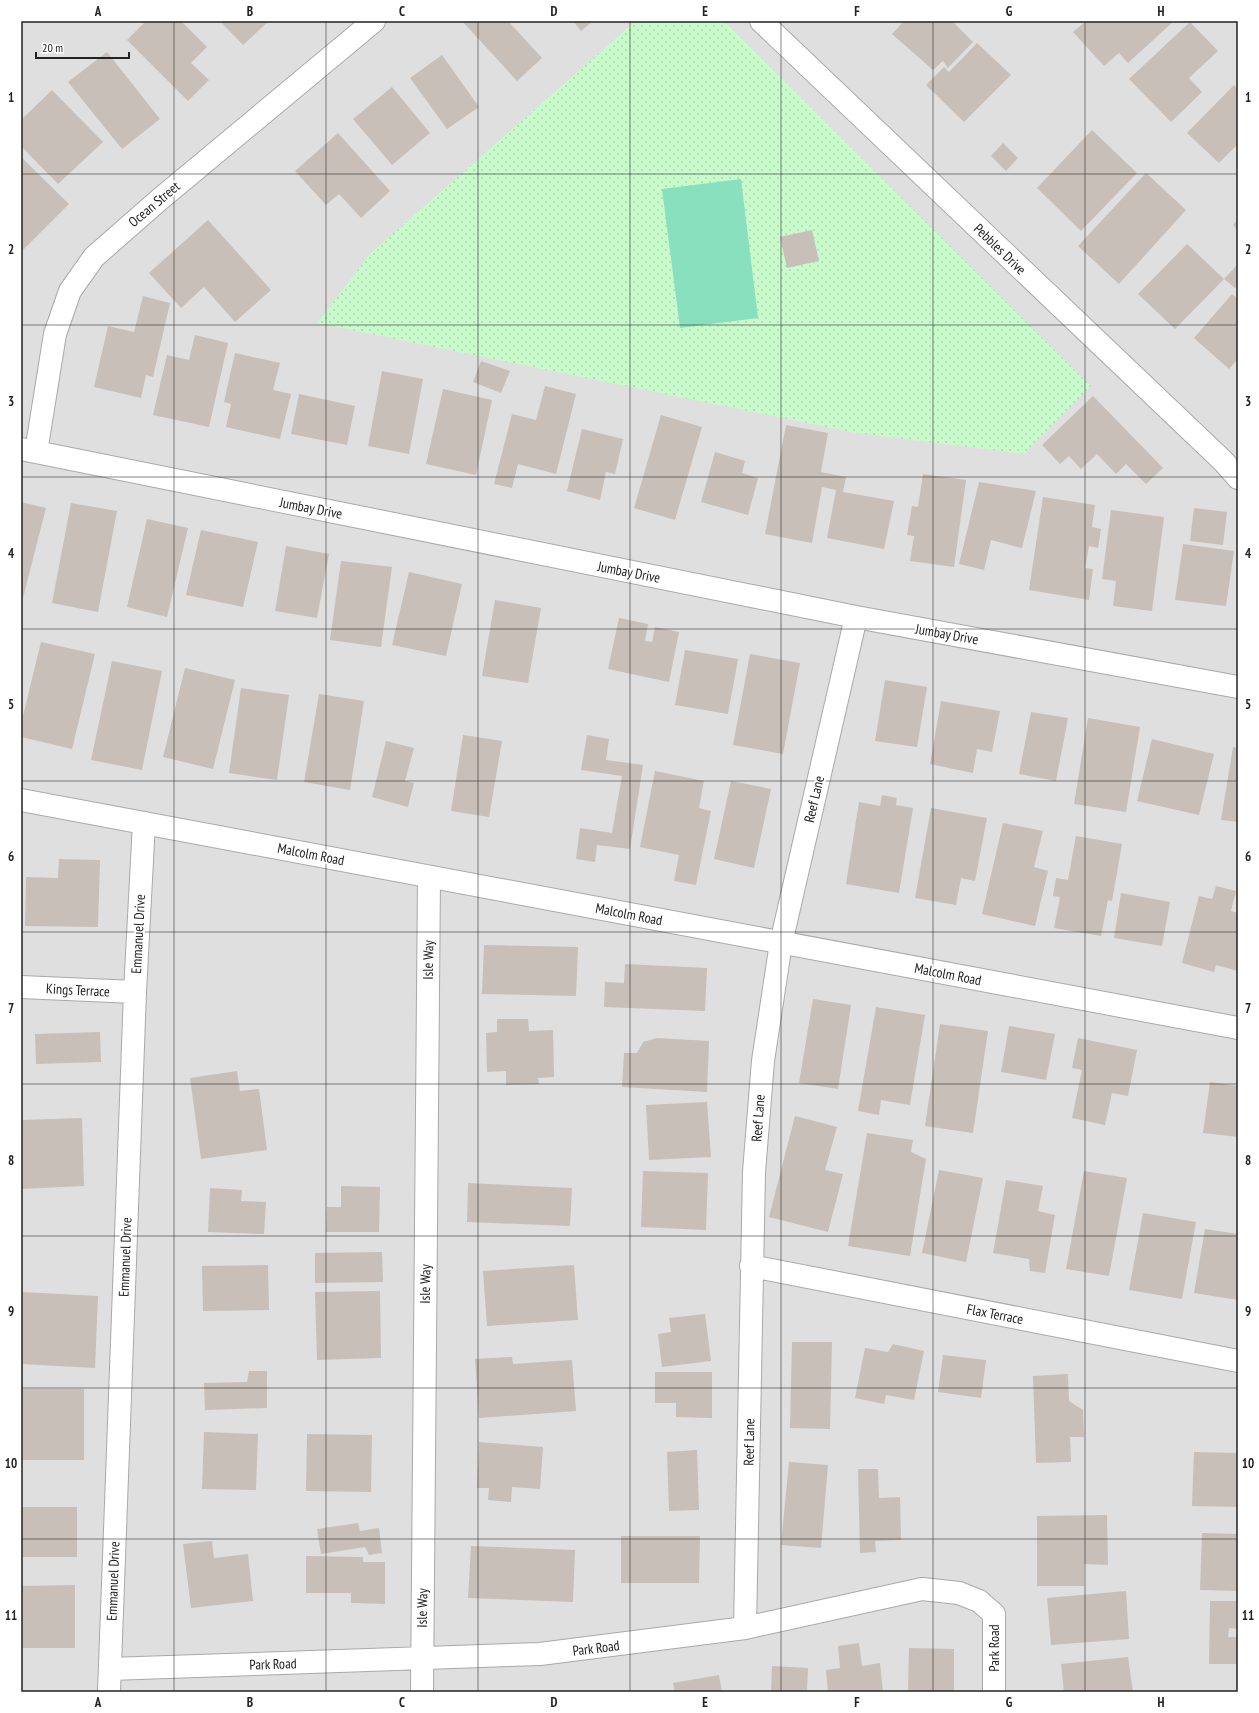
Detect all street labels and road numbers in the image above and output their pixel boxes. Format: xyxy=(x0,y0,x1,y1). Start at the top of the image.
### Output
street label: Ocean Street xyxy=(124,177,184,231)
street label: Pebbles Drive xyxy=(970,220,1030,279)
street label: Jumbay Drive xyxy=(277,493,344,523)
street label: Jumbay Drive xyxy=(595,557,662,587)
street label: Jumbay Drive xyxy=(913,619,980,648)
street label: Reef Lane xyxy=(800,774,828,824)
street label: Malcolm Road xyxy=(276,839,346,869)
street label: Emmanuel Drive xyxy=(127,894,149,974)
street label: Malcolm Road xyxy=(594,899,664,929)
street label: Isle Way xyxy=(419,939,437,980)
street label: Malcolm Road xyxy=(913,959,983,989)
street label: Kings Terrace xyxy=(46,979,111,1001)
street label: Reef Lane xyxy=(747,1094,769,1142)
street label: Emmanuel Drive xyxy=(115,1217,135,1297)
street label: Isle Way xyxy=(416,1263,434,1304)
street label: Flax Terrace xyxy=(965,1300,1025,1328)
street label: Reef Lane xyxy=(740,1418,758,1466)
street label: Emmanuel Drive xyxy=(103,1541,123,1621)
street label: Isle Way xyxy=(413,1587,431,1628)
street label: Park Road xyxy=(985,1624,1003,1672)
street label: Park Road xyxy=(571,1636,621,1660)
street label: Park Road xyxy=(249,1654,297,1674)

